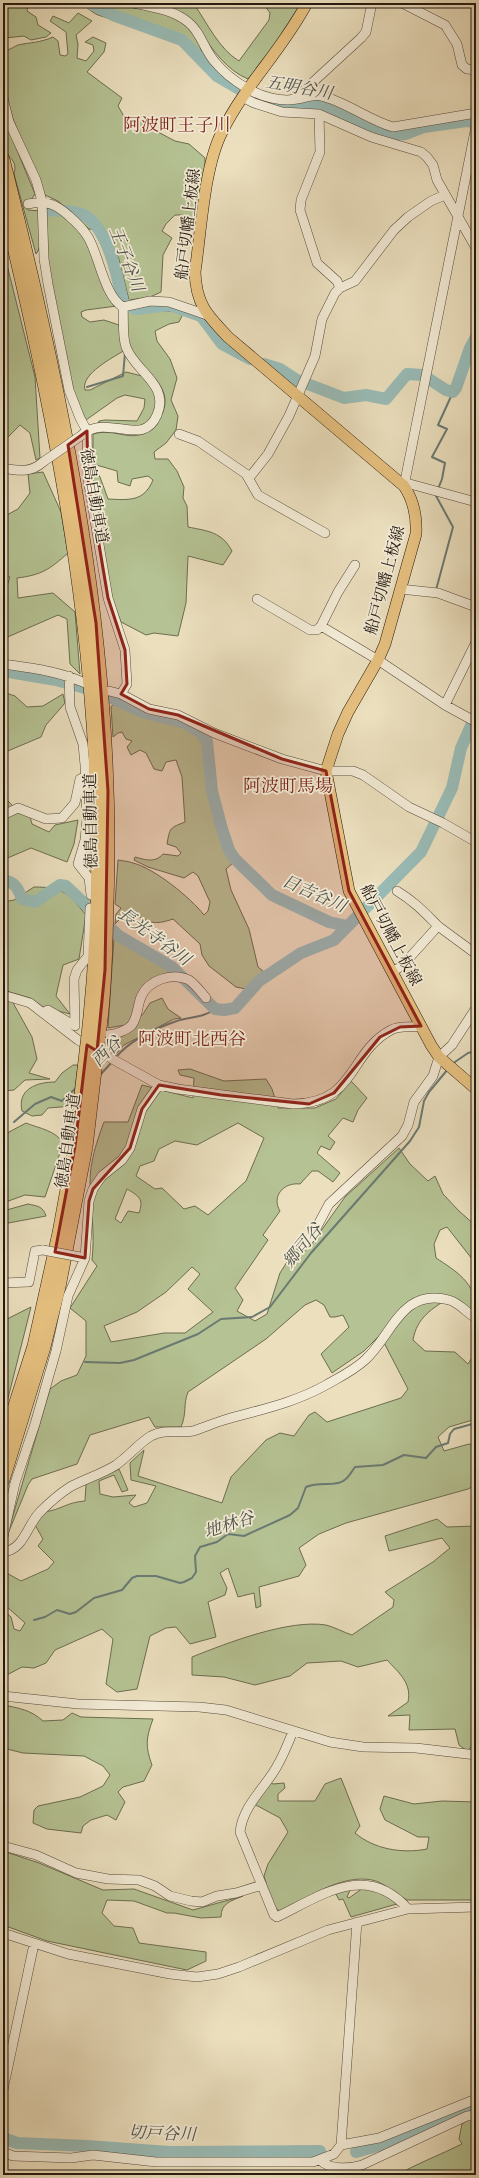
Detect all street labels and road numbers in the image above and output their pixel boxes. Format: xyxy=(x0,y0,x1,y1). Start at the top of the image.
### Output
street label: 船戸切幡上板線 xyxy=(171,167,205,281)
street label: 徳島自動車道 xyxy=(76,447,112,545)
street label: 船戸切幡上板線 xyxy=(361,523,409,637)
street label: 徳島自動車道 xyxy=(80,773,102,869)
street label: 船戸切幡上板線 xyxy=(356,881,426,989)
street label: 徳島自動車道 xyxy=(51,1092,85,1190)

